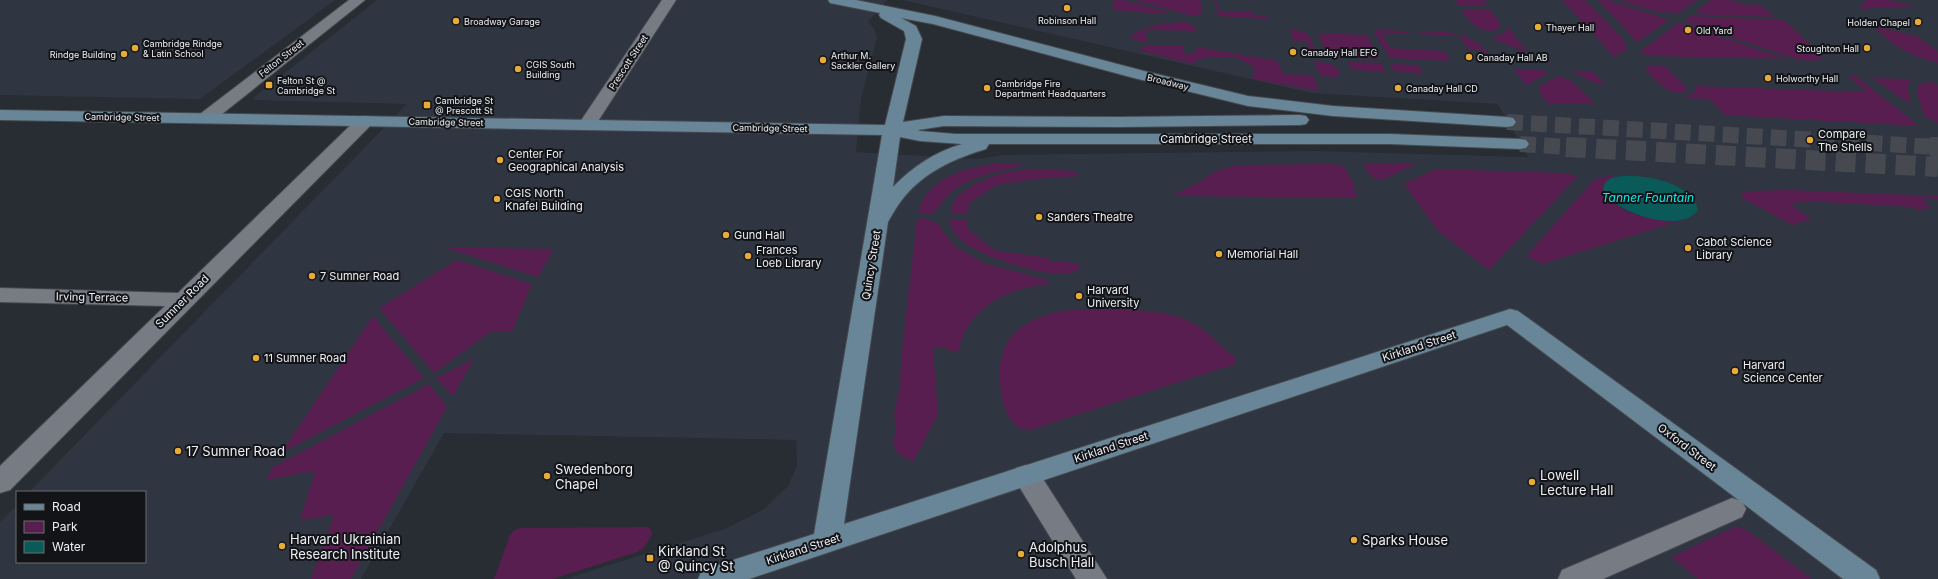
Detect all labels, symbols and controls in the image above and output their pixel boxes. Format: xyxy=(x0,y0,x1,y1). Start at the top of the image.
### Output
marker: Robinson Hall xyxy=(1062,3,1072,13)
place label: Robinson Hall xyxy=(1038,15,1096,26)
marker: Broadway Garage xyxy=(451,16,461,26)
place label: Broadway Garage xyxy=(464,16,540,27)
place label: Holden Chapel xyxy=(1847,17,1910,28)
marker: Holden Chapel xyxy=(1913,17,1923,27)
marker: Thayer Hall xyxy=(1533,22,1543,32)
place label: Thayer Hall xyxy=(1546,22,1594,33)
marker: Old Yard xyxy=(1683,25,1693,35)
place label: Old Yard xyxy=(1696,25,1732,36)
street label: Prescott Street xyxy=(606,32,650,91)
street label: Felton Street xyxy=(256,37,306,79)
place label: Cambridge Rindge & Latin School xyxy=(143,38,222,59)
marker: Cambridge Rindge & Latin School xyxy=(130,43,140,53)
place label: Stoughton Hall xyxy=(1797,43,1859,54)
marker: Stoughton Hall xyxy=(1862,43,1872,53)
marker: Canaday Hall EFG xyxy=(1288,47,1298,57)
place label: Canaday Hall EFG xyxy=(1301,47,1377,58)
place label: Rindge Building xyxy=(50,49,116,60)
marker: Rindge Building xyxy=(119,49,129,59)
place label: Arthur M. Sackler Gallery xyxy=(831,50,895,71)
marker: Canaday Hall AB xyxy=(1464,52,1474,62)
place label: Canaday Hall AB xyxy=(1477,52,1548,63)
marker: Arthur M. Sackler Gallery xyxy=(818,55,828,65)
place label: CGIS South Building xyxy=(526,59,575,80)
marker: CGIS South Building xyxy=(513,64,523,74)
street label: Broadway xyxy=(1146,72,1190,92)
marker: Holworthy Hall xyxy=(1763,73,1773,83)
place label: Holworthy Hall xyxy=(1776,73,1838,84)
place label: Felton St @ Cambridge St xyxy=(277,75,335,96)
place label: Cambridge Fire Department Headquarters xyxy=(995,78,1106,99)
marker: Felton St @ Cambridge St xyxy=(264,80,274,90)
marker: Cambridge Fire Department Headquarters xyxy=(982,83,992,93)
marker: Canaday Hall CD xyxy=(1393,83,1403,93)
place label: Canaday Hall CD xyxy=(1406,83,1478,94)
place label: Cambridge St @ Prescott St xyxy=(435,95,493,116)
marker: Cambridge St @ Prescott St xyxy=(422,100,432,110)
street label: Cambridge Street xyxy=(84,111,160,123)
street label: Cambridge Street xyxy=(408,116,484,128)
street label: Cambridge Street xyxy=(732,122,808,134)
place label: Compare The Shells xyxy=(1818,127,1872,154)
street label: Cambridge Street xyxy=(1160,132,1252,146)
marker: Compare The Shells xyxy=(1805,135,1815,145)
place label: Center For Geographical Analysis xyxy=(508,147,624,174)
marker: Center For Geographical Analysis xyxy=(495,155,505,165)
place label: CGIS North Knafel Building xyxy=(505,186,583,213)
water label: Tanner Fountain xyxy=(1602,190,1694,205)
marker: CGIS North Knafel Building xyxy=(492,194,502,204)
place label: Sanders Theatre xyxy=(1047,210,1133,224)
marker: Sanders Theatre xyxy=(1034,212,1044,222)
place label: Gund Hall xyxy=(734,228,785,242)
street label: Quincy Street xyxy=(859,229,883,301)
marker: Gund Hall xyxy=(721,230,731,240)
place label: Cabot Science Library xyxy=(1696,235,1772,262)
place label: Frances Loeb Library xyxy=(756,243,822,270)
marker: Cabot Science Library xyxy=(1683,243,1693,253)
place label: Memorial Hall xyxy=(1227,247,1298,261)
marker: Memorial Hall xyxy=(1214,249,1224,259)
marker: Frances Loeb Library xyxy=(743,251,753,261)
place label: 7 Sumner Road xyxy=(320,269,399,283)
street label: Sumner Road xyxy=(152,271,212,331)
marker: 7 Sumner Road xyxy=(307,271,317,281)
place label: Harvard University xyxy=(1087,283,1139,310)
street label: Irving Terrace xyxy=(56,289,128,305)
marker: Harvard University xyxy=(1074,291,1084,301)
street label: Kirkland Street xyxy=(1380,327,1458,365)
place label: 11 Sumner Road xyxy=(264,351,346,365)
marker: 11 Sumner Road xyxy=(251,353,261,363)
place label: Harvard Science Center xyxy=(1743,358,1823,385)
marker: Harvard Science Center xyxy=(1730,366,1740,376)
street label: Oxford Street xyxy=(1655,420,1719,474)
street label: Kirkland Street xyxy=(1072,428,1150,466)
place label: 17 Sumner Road xyxy=(186,443,285,459)
marker: 17 Sumner Road xyxy=(173,446,183,456)
place label: Swedenborg Chapel xyxy=(555,461,633,492)
place label: Lowell Lecture Hall xyxy=(1540,467,1613,498)
marker: Swedenborg Chapel xyxy=(542,471,552,481)
marker: Lowell Lecture Hall xyxy=(1527,477,1537,487)
legend xyxy=(16,491,146,563)
text: Road xyxy=(52,499,81,514)
text: Park xyxy=(52,519,78,534)
street label: Kirkland Street xyxy=(764,530,842,568)
place label: Harvard Ukrainian Research Institute xyxy=(290,531,401,562)
place label: Sparks House xyxy=(1362,532,1448,548)
marker: Sparks House xyxy=(1349,535,1359,545)
text: Water xyxy=(52,539,86,554)
place label: Adolphus Busch Hall xyxy=(1029,539,1094,570)
marker: Harvard Ukrainian Research Institute xyxy=(277,541,287,551)
place label: Kirkland St @ Quincy St xyxy=(658,543,733,574)
marker: Adolphus Busch Hall xyxy=(1016,549,1026,559)
marker: Kirkland St @ Quincy St xyxy=(645,553,655,563)

